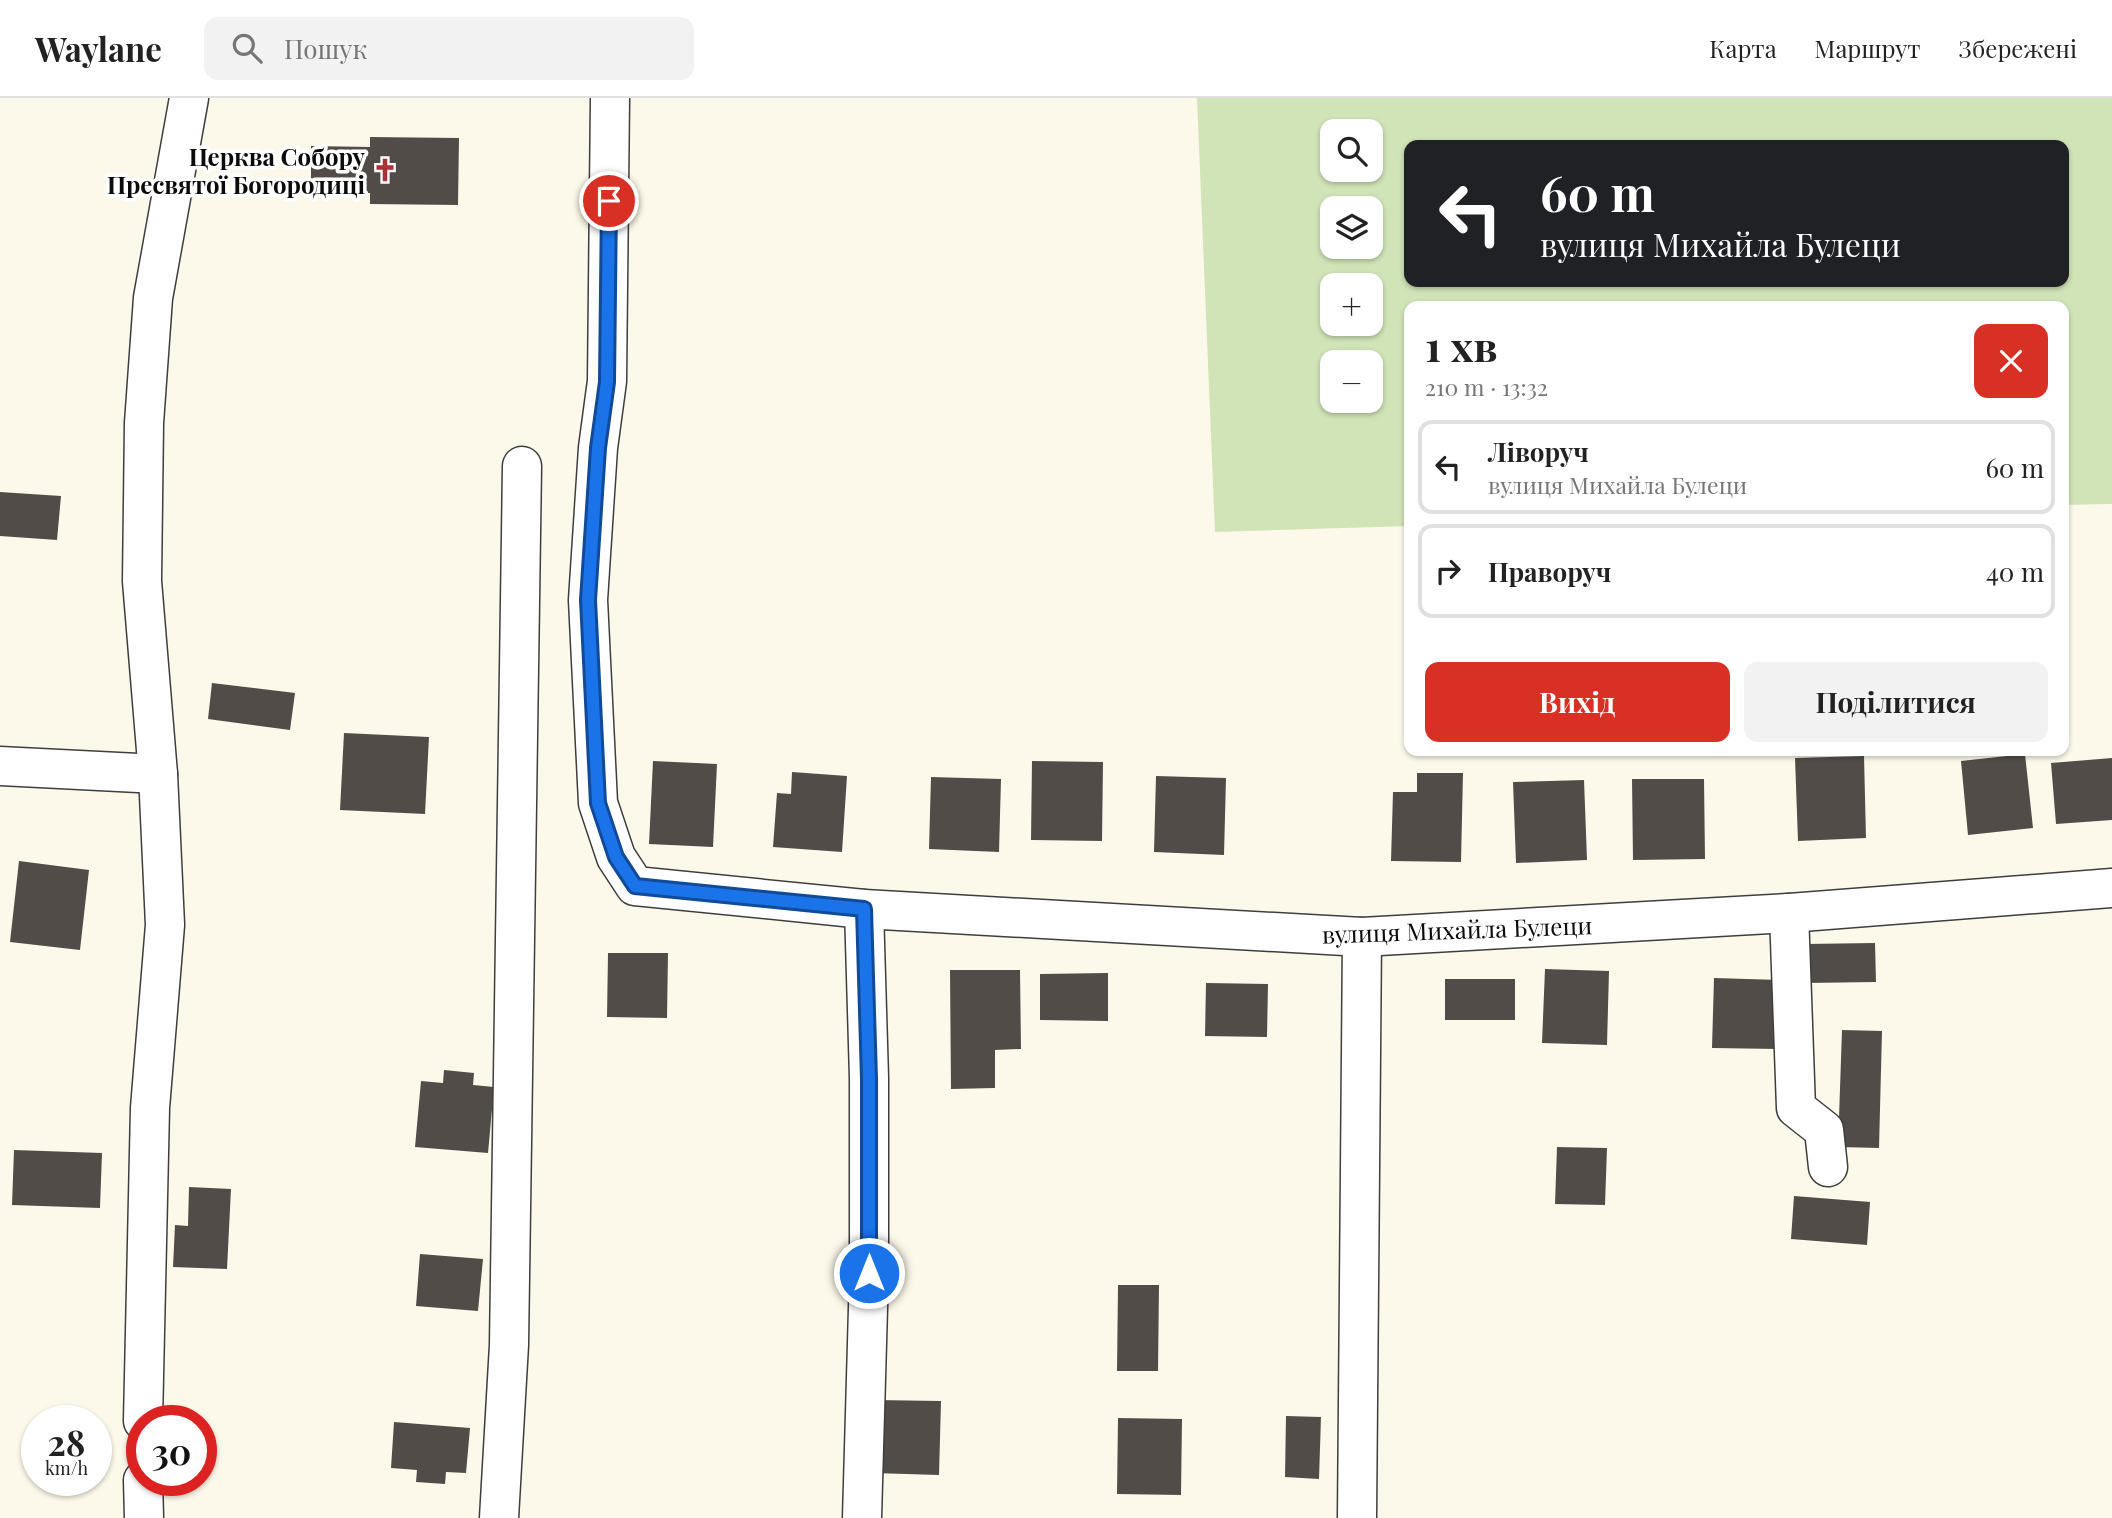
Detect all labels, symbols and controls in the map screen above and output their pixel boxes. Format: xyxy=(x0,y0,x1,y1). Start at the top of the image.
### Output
search box xyxy=(204,17,694,80)
text: Waylane xyxy=(35,26,162,70)
icon: search xyxy=(228,29,266,67)
text: Пошук xyxy=(284,31,367,66)
text: Карта xyxy=(1709,32,1777,64)
text: Маршрут xyxy=(1815,32,1921,64)
text: Збережені xyxy=(1959,32,2077,64)
map controls xyxy=(1320,119,1383,413)
button: search xyxy=(1320,119,1383,182)
place label: Церква Собору Пресвятої Богородиці xyxy=(107,140,366,200)
church icon: Церква Собору Пресвятої Богородиці xyxy=(371,156,399,184)
text: 60 m xyxy=(1540,159,1655,224)
icon: left xyxy=(1425,168,1516,259)
pin xyxy=(579,171,639,231)
icon: arrive xyxy=(590,182,628,220)
button: layers xyxy=(1320,196,1383,259)
text: вулиця Михайла Булеци xyxy=(1540,222,1901,265)
button: + xyxy=(1320,273,1383,336)
text: 1 хв xyxy=(1425,317,1497,373)
button: close xyxy=(1974,324,2048,398)
button: − xyxy=(1320,350,1383,413)
text: 210 m · 13:32 xyxy=(1425,371,1548,402)
text: Ліворуч xyxy=(1488,434,1589,469)
icon: left xyxy=(1429,448,1467,486)
text: 60 m xyxy=(1985,450,2044,485)
text: вулиця Михайла Булеци xyxy=(1488,469,1747,500)
icon: right xyxy=(1429,552,1467,590)
text: Праворуч xyxy=(1488,554,1611,589)
text: 40 m xyxy=(1986,554,2044,589)
button: Вихід xyxy=(1425,662,1730,742)
button: Поділитися xyxy=(1744,662,2048,742)
street label: вулиця Михайла Булеци xyxy=(1321,908,1593,950)
position arrow xyxy=(832,1236,906,1310)
speed limit sign: 30 xyxy=(126,1405,217,1496)
text: 28 xyxy=(48,1418,85,1465)
text: km/h xyxy=(45,1456,88,1480)

